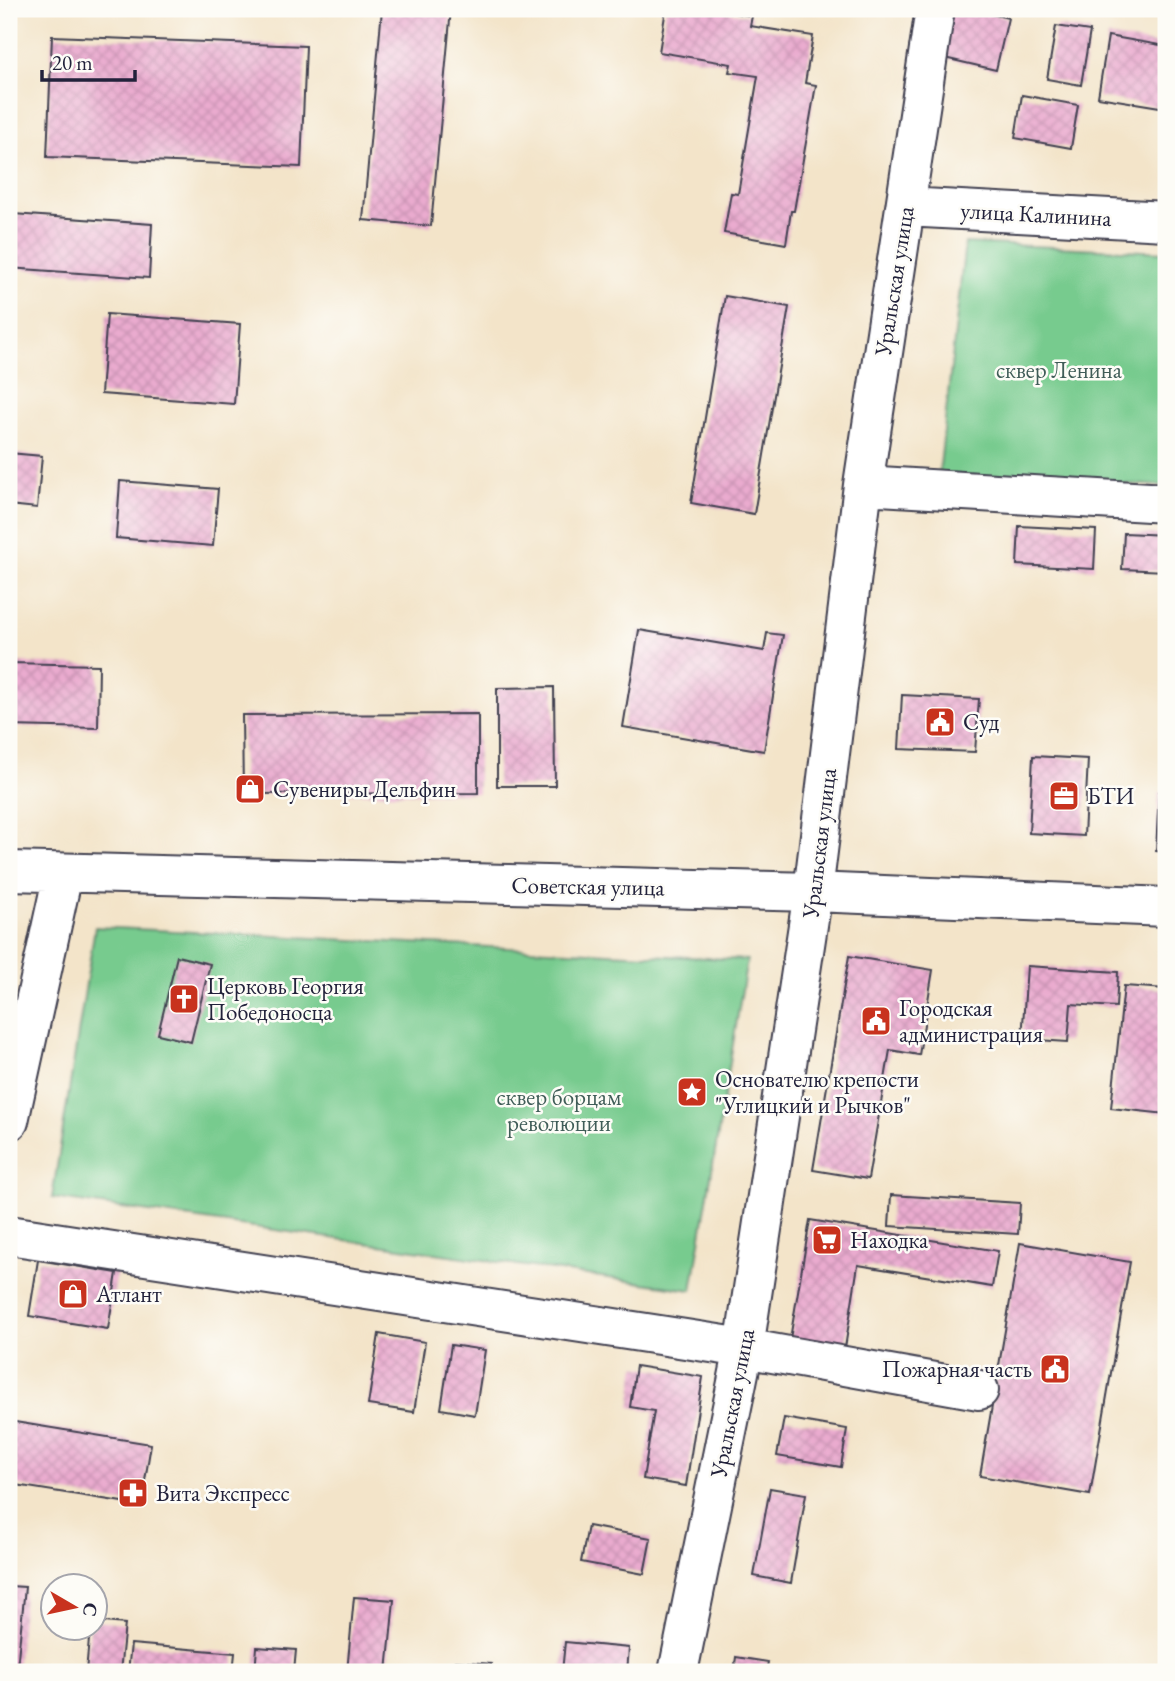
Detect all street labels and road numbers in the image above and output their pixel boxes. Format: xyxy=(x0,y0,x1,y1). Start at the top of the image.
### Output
street label: улица Калинина xyxy=(960,195,1113,233)
street label: Уральская улица xyxy=(867,203,921,359)
street label: Уральская улица xyxy=(795,765,843,921)
street label: Советская улица xyxy=(511,870,666,902)
street label: Уральская улица xyxy=(703,1325,761,1481)

